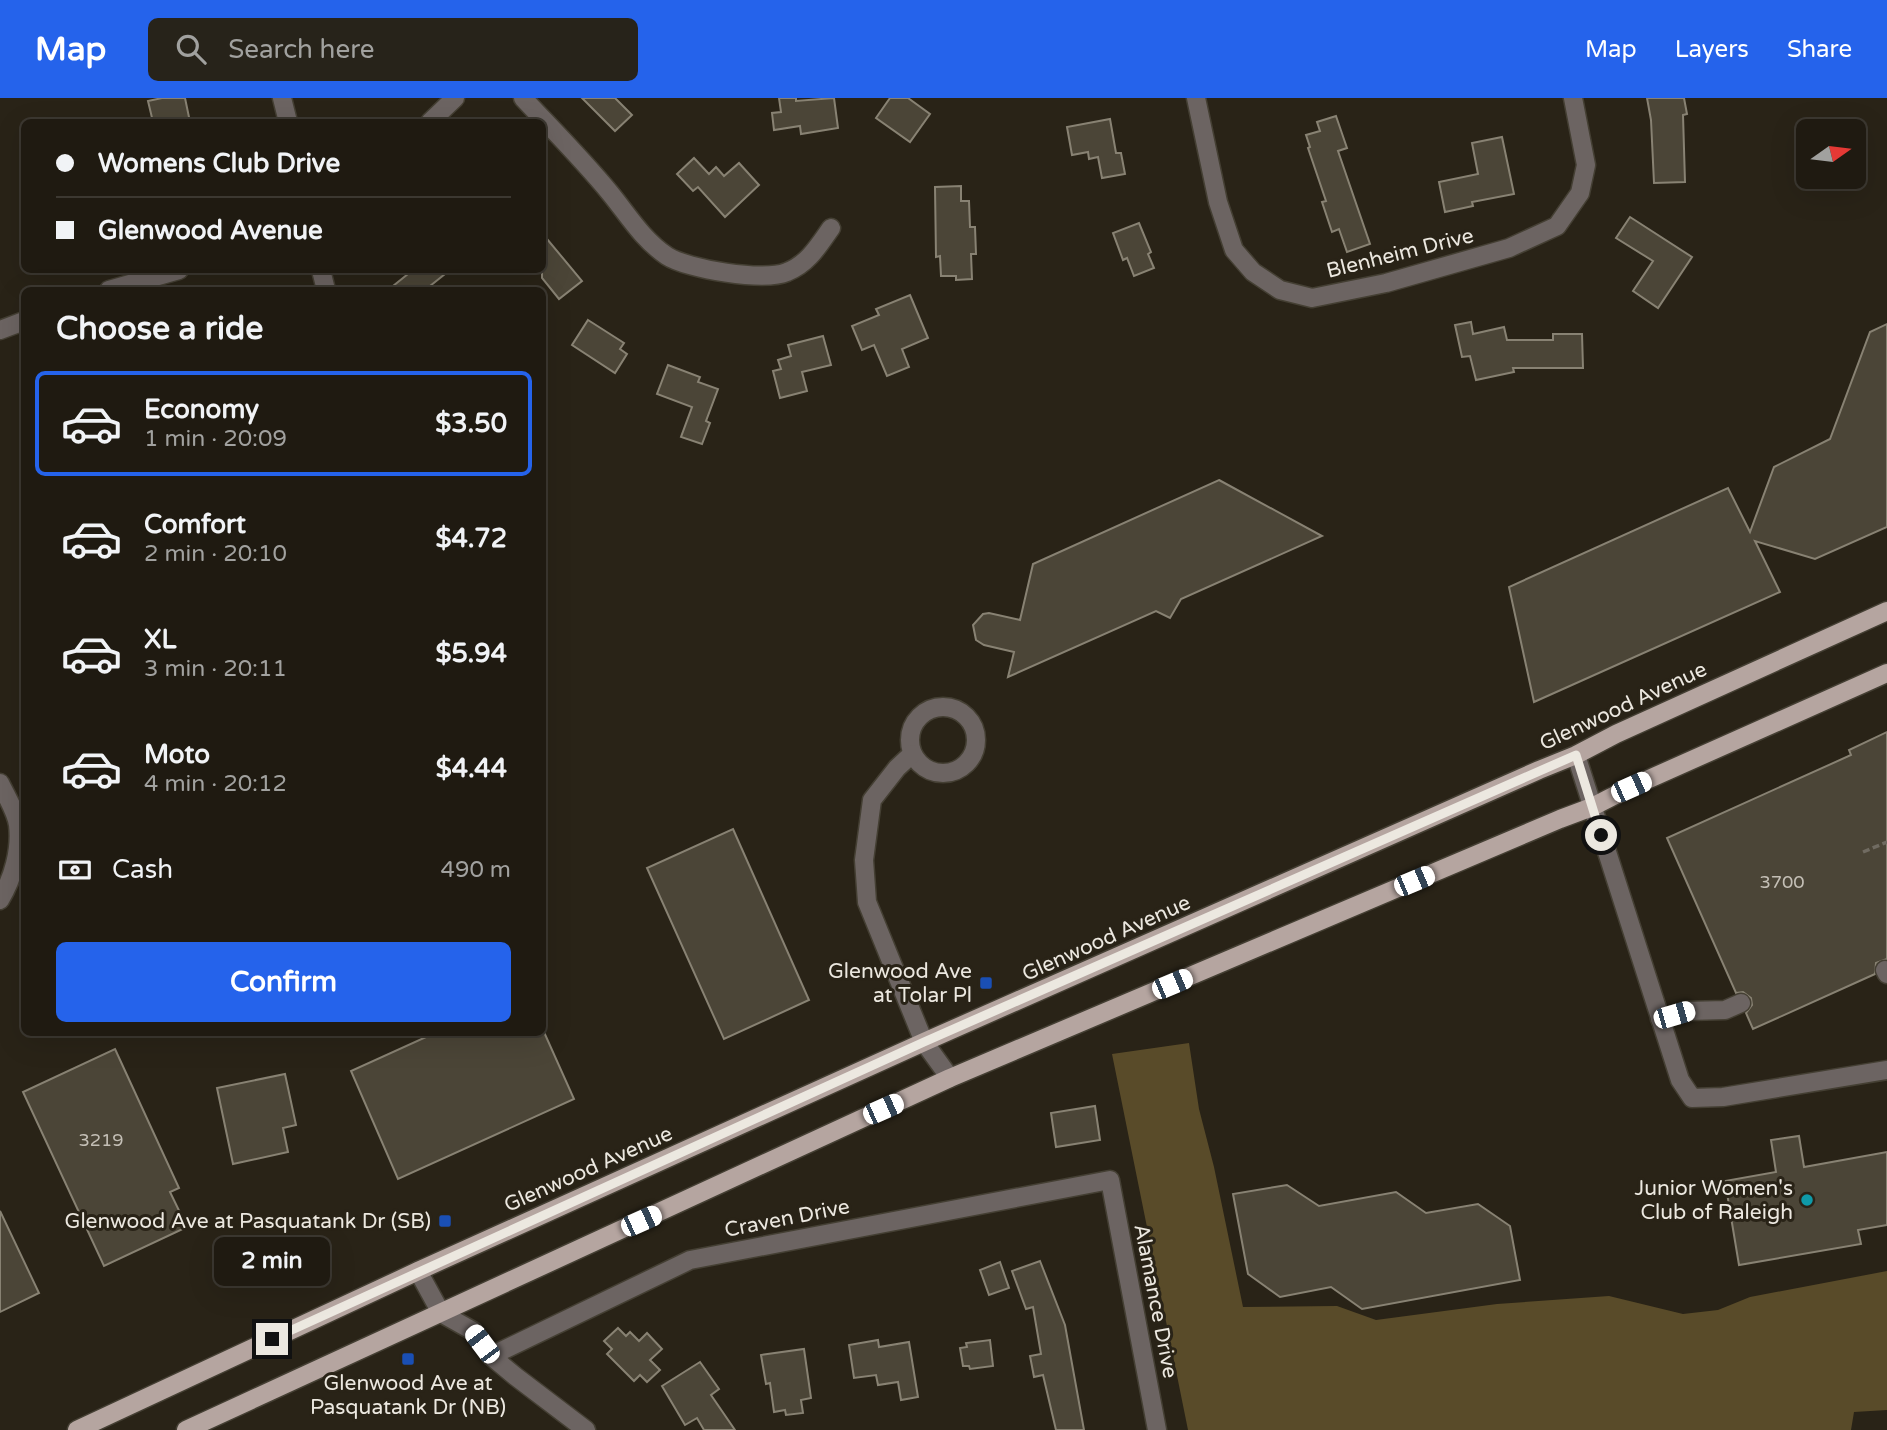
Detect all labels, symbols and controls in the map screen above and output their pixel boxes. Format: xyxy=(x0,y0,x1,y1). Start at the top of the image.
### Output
search box xyxy=(148,18,638,81)
text: Map xyxy=(35,30,106,69)
icon: search xyxy=(172,30,210,68)
text: Search here xyxy=(228,34,374,65)
text: Map xyxy=(1585,35,1637,64)
text: Layers xyxy=(1675,35,1749,64)
text: Share xyxy=(1787,35,1852,64)
north arrow xyxy=(1796,119,1866,189)
map controls xyxy=(1796,119,1866,189)
text: Womens Club Drive xyxy=(98,148,340,179)
text: Glenwood Avenue xyxy=(98,215,323,246)
street label: Blenheim Drive xyxy=(1324,223,1476,284)
text: Choose a ride xyxy=(56,310,263,348)
icon: car xyxy=(60,392,123,455)
text: Economy xyxy=(144,394,259,425)
text: $3.50 xyxy=(435,408,507,439)
text: 1 min · 20:09 xyxy=(144,425,287,453)
icon: car xyxy=(60,507,123,570)
text: Comfort xyxy=(144,509,246,540)
text: $4.72 xyxy=(435,523,507,554)
text: 2 min · 20:10 xyxy=(144,540,287,568)
icon: car xyxy=(60,622,123,685)
text: XL xyxy=(144,624,176,655)
text: $5.94 xyxy=(435,638,507,669)
text: 3 min · 20:11 xyxy=(144,655,287,683)
street label: Glenwood Avenue xyxy=(1536,657,1711,756)
icon: car xyxy=(60,737,123,800)
text: Moto xyxy=(144,739,210,770)
text: $4.44 xyxy=(436,753,507,784)
car xyxy=(1608,769,1655,805)
text: 4 min · 20:12 xyxy=(144,770,287,798)
route start xyxy=(1585,819,1617,851)
icon: cash xyxy=(56,851,94,889)
text: Cash xyxy=(112,854,173,885)
text: 490 m xyxy=(441,856,511,884)
car xyxy=(1391,863,1438,899)
house number: 3700 xyxy=(1759,871,1805,893)
street label: Glenwood Avenue xyxy=(1018,890,1194,987)
button: Confirm xyxy=(56,942,511,1022)
place label: Glenwood Ave at Tolar Pl xyxy=(828,959,972,1008)
car xyxy=(1149,966,1196,1002)
marker: Glenwood Ave at Tolar Pl xyxy=(978,975,994,991)
car xyxy=(1651,999,1698,1031)
car xyxy=(860,1091,907,1127)
street label: Glenwood Avenue xyxy=(500,1121,676,1218)
house number: 3219 xyxy=(78,1129,124,1151)
place label: Junior Women's Club of Raleigh xyxy=(1634,1176,1793,1225)
marker: Junior Women's Club of Raleigh xyxy=(1799,1192,1815,1208)
street label: Craven Drive xyxy=(722,1194,852,1243)
car xyxy=(618,1203,665,1239)
place label: Glenwood Ave at Pasquatank Dr (SB) xyxy=(64,1209,431,1234)
marker: Glenwood Ave at Pasquatank Dr (SB) xyxy=(437,1213,453,1229)
street label: Alamance Drive xyxy=(1128,1222,1183,1380)
callout: 2 min xyxy=(214,1238,330,1286)
text: 2 min xyxy=(241,1247,303,1275)
car xyxy=(461,1321,504,1367)
route end xyxy=(256,1323,288,1355)
marker: Glenwood Ave at Pasquatank Dr (NB) xyxy=(400,1351,416,1367)
place label: Glenwood Ave at Pasquatank Dr (NB) xyxy=(310,1371,506,1420)

